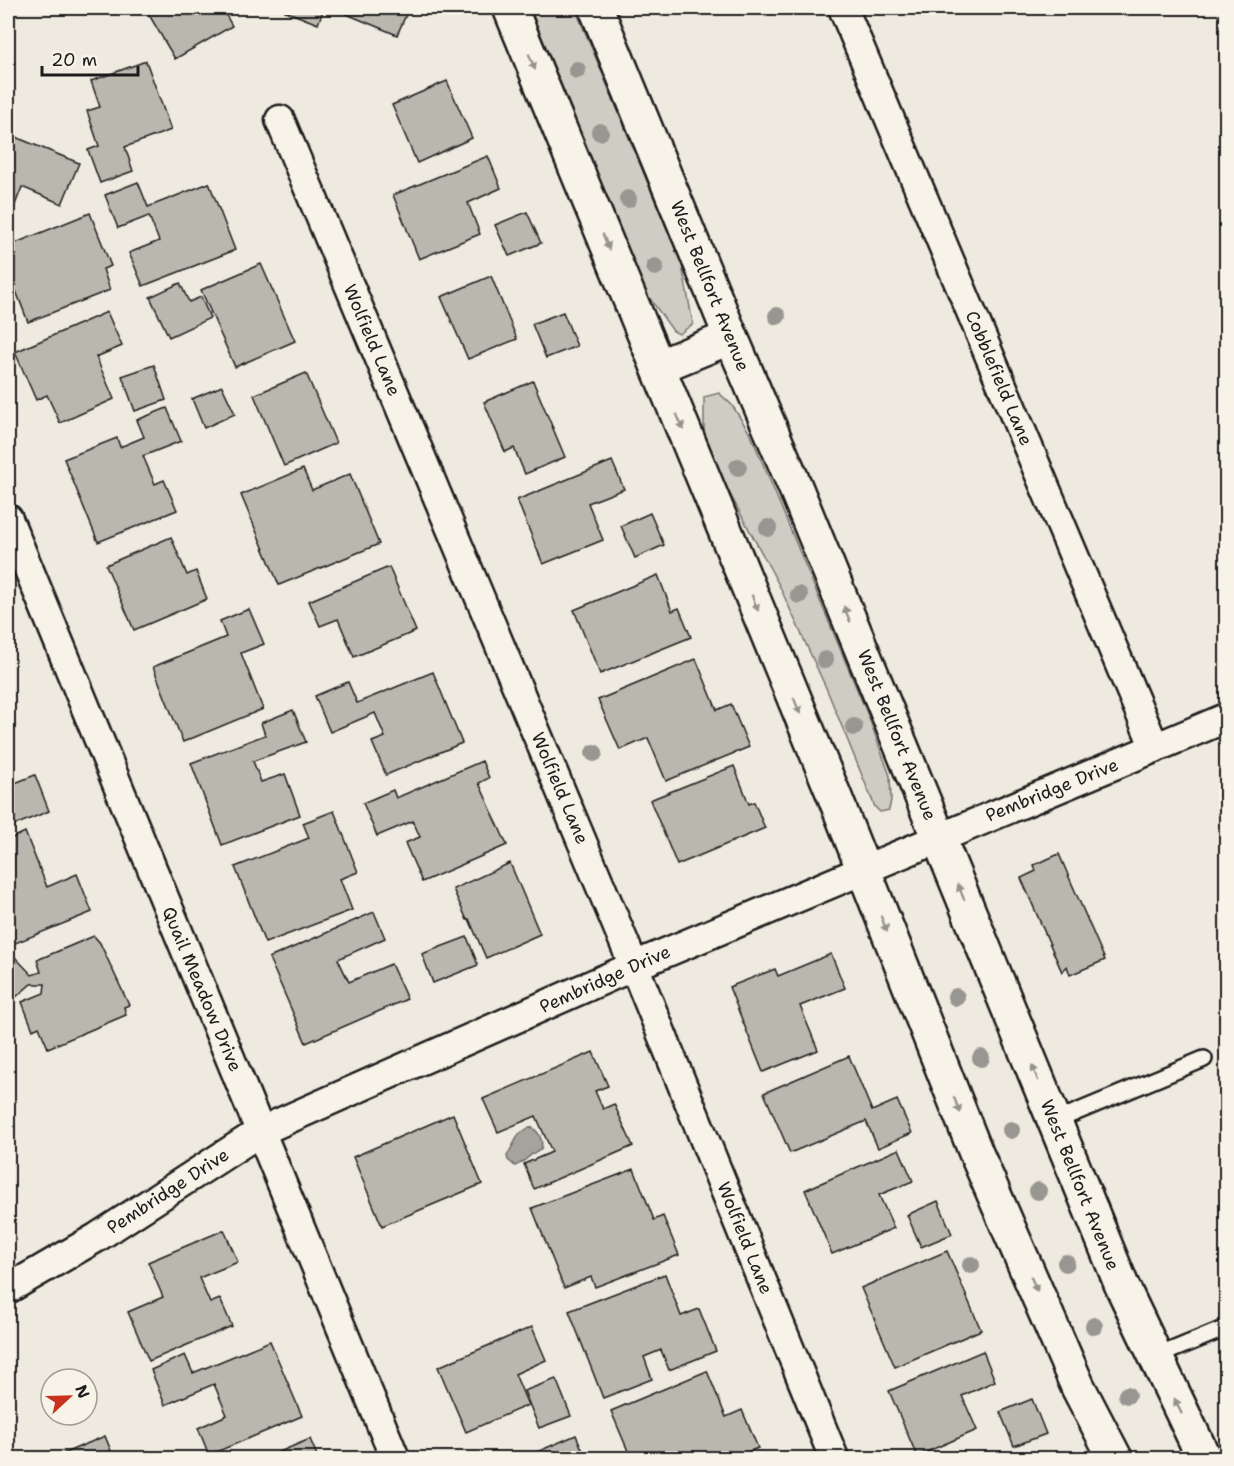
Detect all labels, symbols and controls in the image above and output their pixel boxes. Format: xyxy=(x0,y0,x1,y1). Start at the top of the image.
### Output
scale bar xyxy=(42,39,138,77)
text: 20 m xyxy=(51,48,97,72)
one-way arrow xyxy=(527,53,537,71)
street label: West Bellfort Avenue xyxy=(665,197,755,375)
one-way arrow xyxy=(602,233,611,251)
street label: Wolfield Lane xyxy=(338,280,406,400)
street label: Cobblefield Lane xyxy=(960,307,1038,449)
one-way arrow xyxy=(675,414,685,432)
one-way arrow xyxy=(750,594,760,612)
one-way arrow xyxy=(842,605,852,623)
street label: West Bellfort Avenue xyxy=(852,646,942,824)
one-way arrow xyxy=(792,698,802,716)
street label: Wolfield Lane xyxy=(526,728,594,848)
street label: Pembridge Drive xyxy=(982,752,1122,828)
one-way arrow xyxy=(956,883,965,901)
street label: Quail Meadow Drive xyxy=(156,903,248,1075)
one-way arrow xyxy=(880,915,889,933)
street label: Pembridge Drive xyxy=(536,939,674,1019)
one-way arrow xyxy=(1030,1063,1040,1081)
one-way arrow xyxy=(953,1096,962,1114)
street label: West Bellfort Avenue xyxy=(1035,1096,1125,1274)
street label: Pembridge Drive xyxy=(102,1143,234,1239)
street label: Wolfield Lane xyxy=(712,1178,778,1298)
one-way arrow xyxy=(1029,1276,1038,1293)
north arrow xyxy=(39,1367,99,1427)
text: N xyxy=(70,1382,95,1401)
one-way arrow xyxy=(1174,1397,1183,1414)

